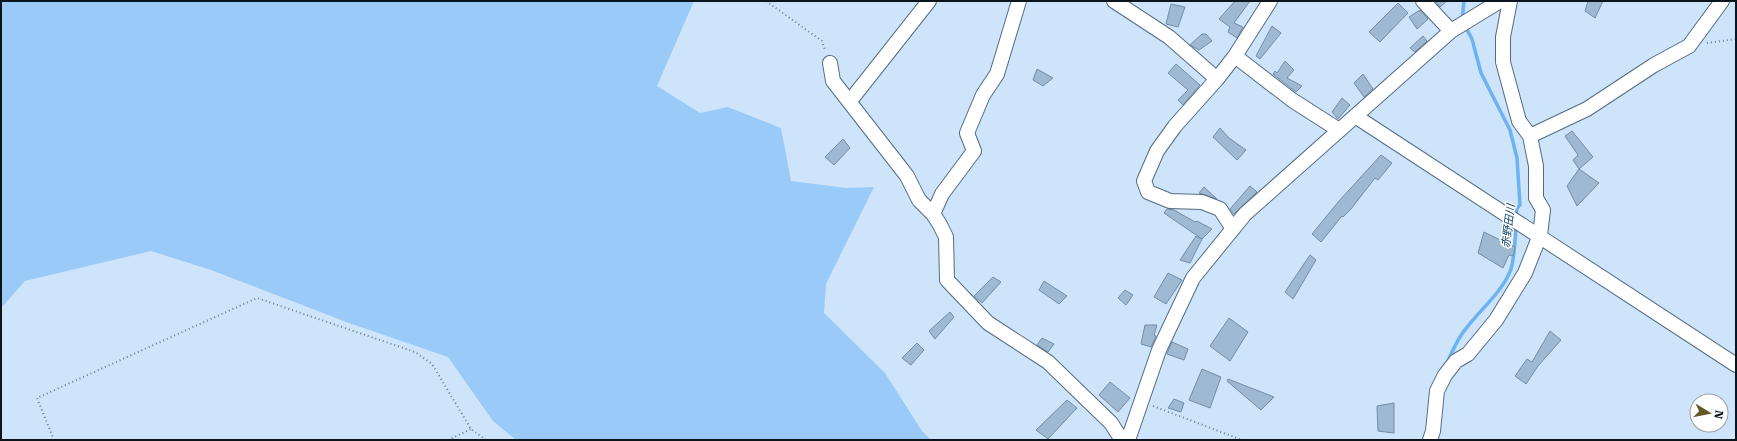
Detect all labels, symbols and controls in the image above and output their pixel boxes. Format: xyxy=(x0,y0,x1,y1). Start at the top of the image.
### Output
water label: 赤野田川 xyxy=(1499,202,1518,249)
north arrow xyxy=(1689,393,1729,433)
text: N xyxy=(1711,409,1725,420)

